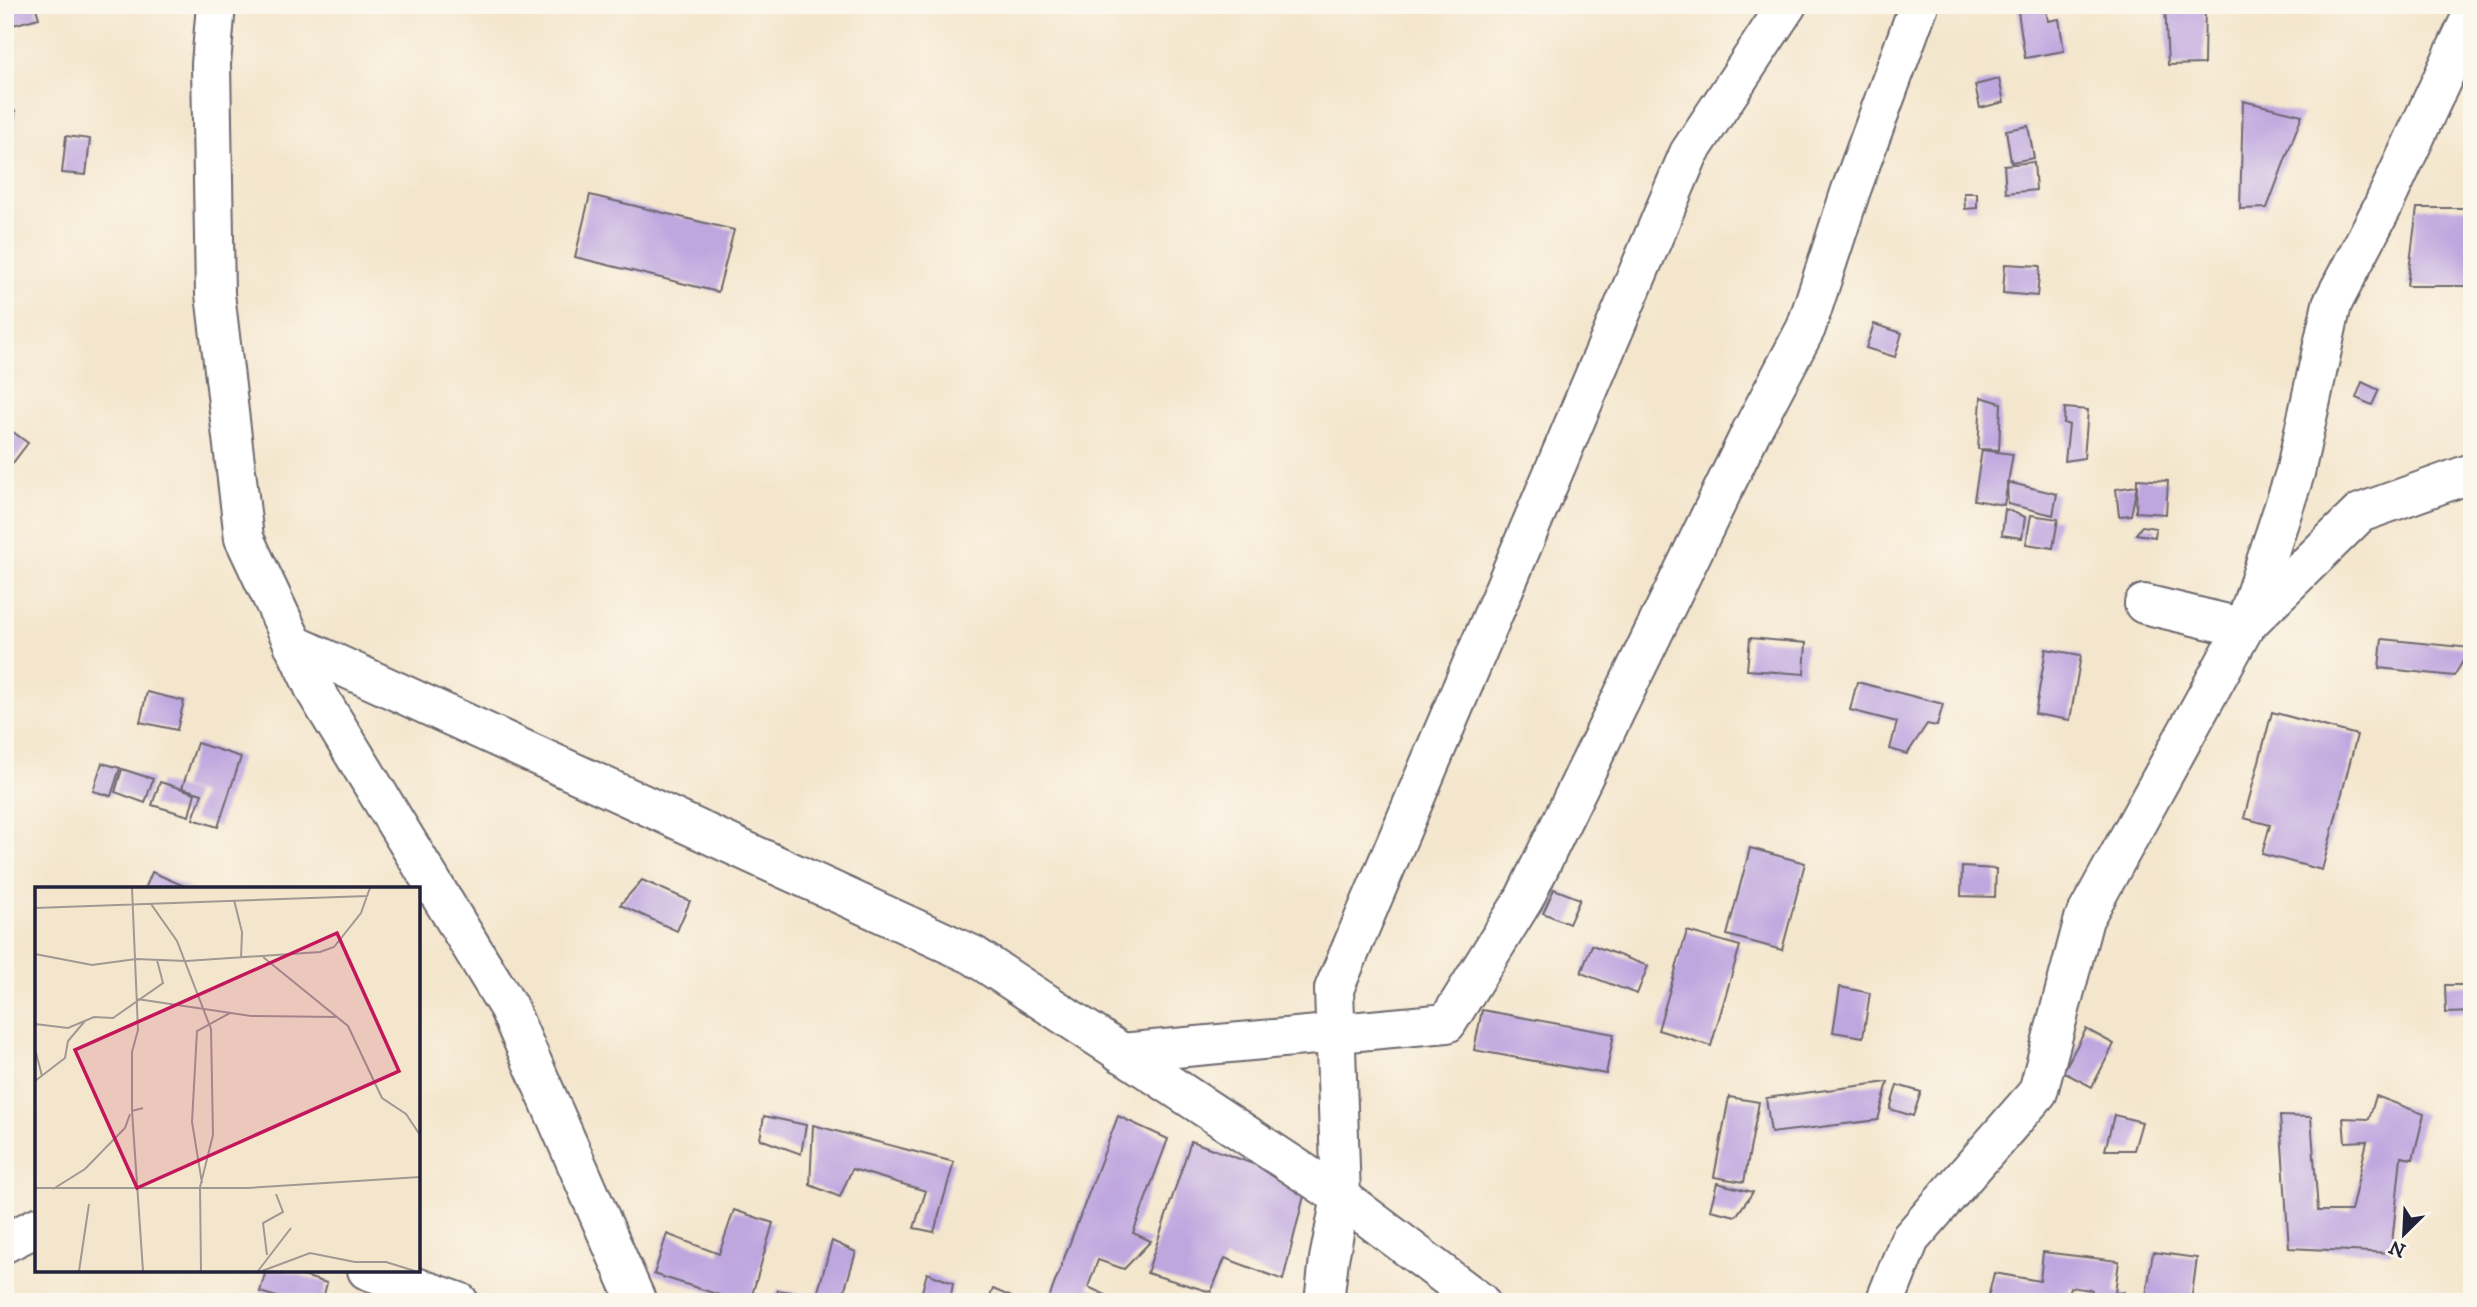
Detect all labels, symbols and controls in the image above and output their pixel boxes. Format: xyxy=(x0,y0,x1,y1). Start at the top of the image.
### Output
inset map xyxy=(35,887,420,1272)
north arrow xyxy=(2368,1198,2438,1268)
text: N xyxy=(2386,1234,2410,1262)

